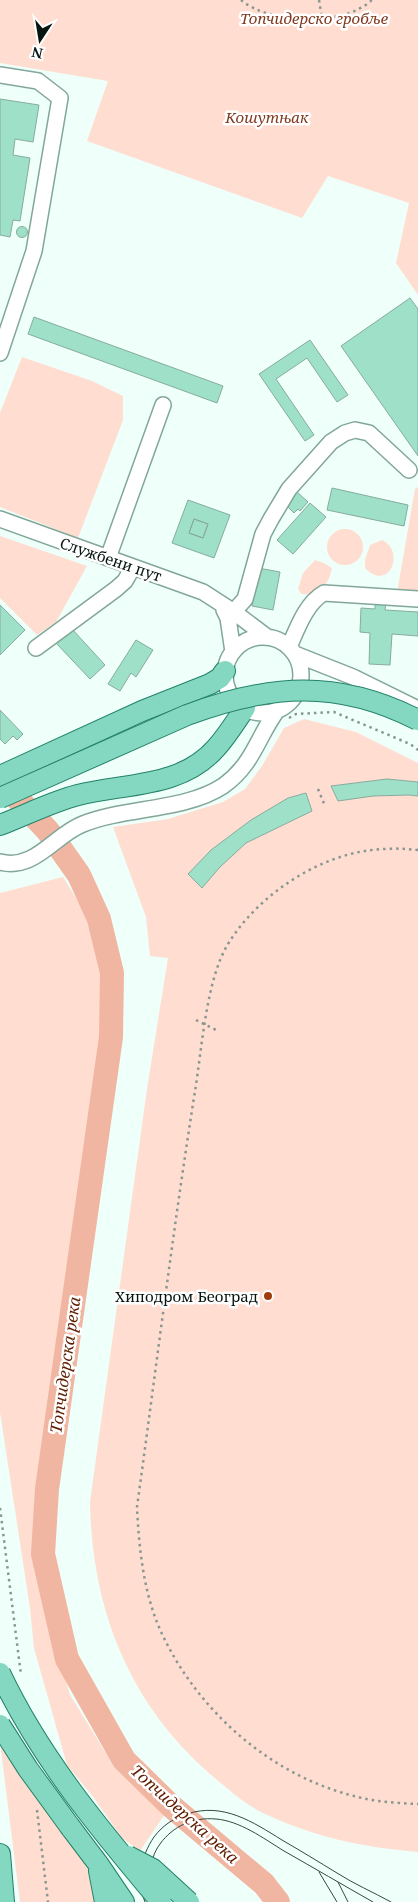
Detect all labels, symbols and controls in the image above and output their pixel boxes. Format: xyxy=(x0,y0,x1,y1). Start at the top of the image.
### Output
park label: Топчидерско гробље xyxy=(240,8,389,28)
north arrow xyxy=(15,15,65,65)
text: N xyxy=(30,43,45,64)
park label: Кошутњак xyxy=(224,107,309,127)
street label: Службени пут xyxy=(58,532,165,586)
place label: Хиподром Београд xyxy=(115,1286,258,1306)
marker: Хиподром Београд xyxy=(262,1290,274,1302)
water label: Топчидерска река xyxy=(45,1295,85,1435)
water label: Топчидерска река xyxy=(126,1760,244,1868)

